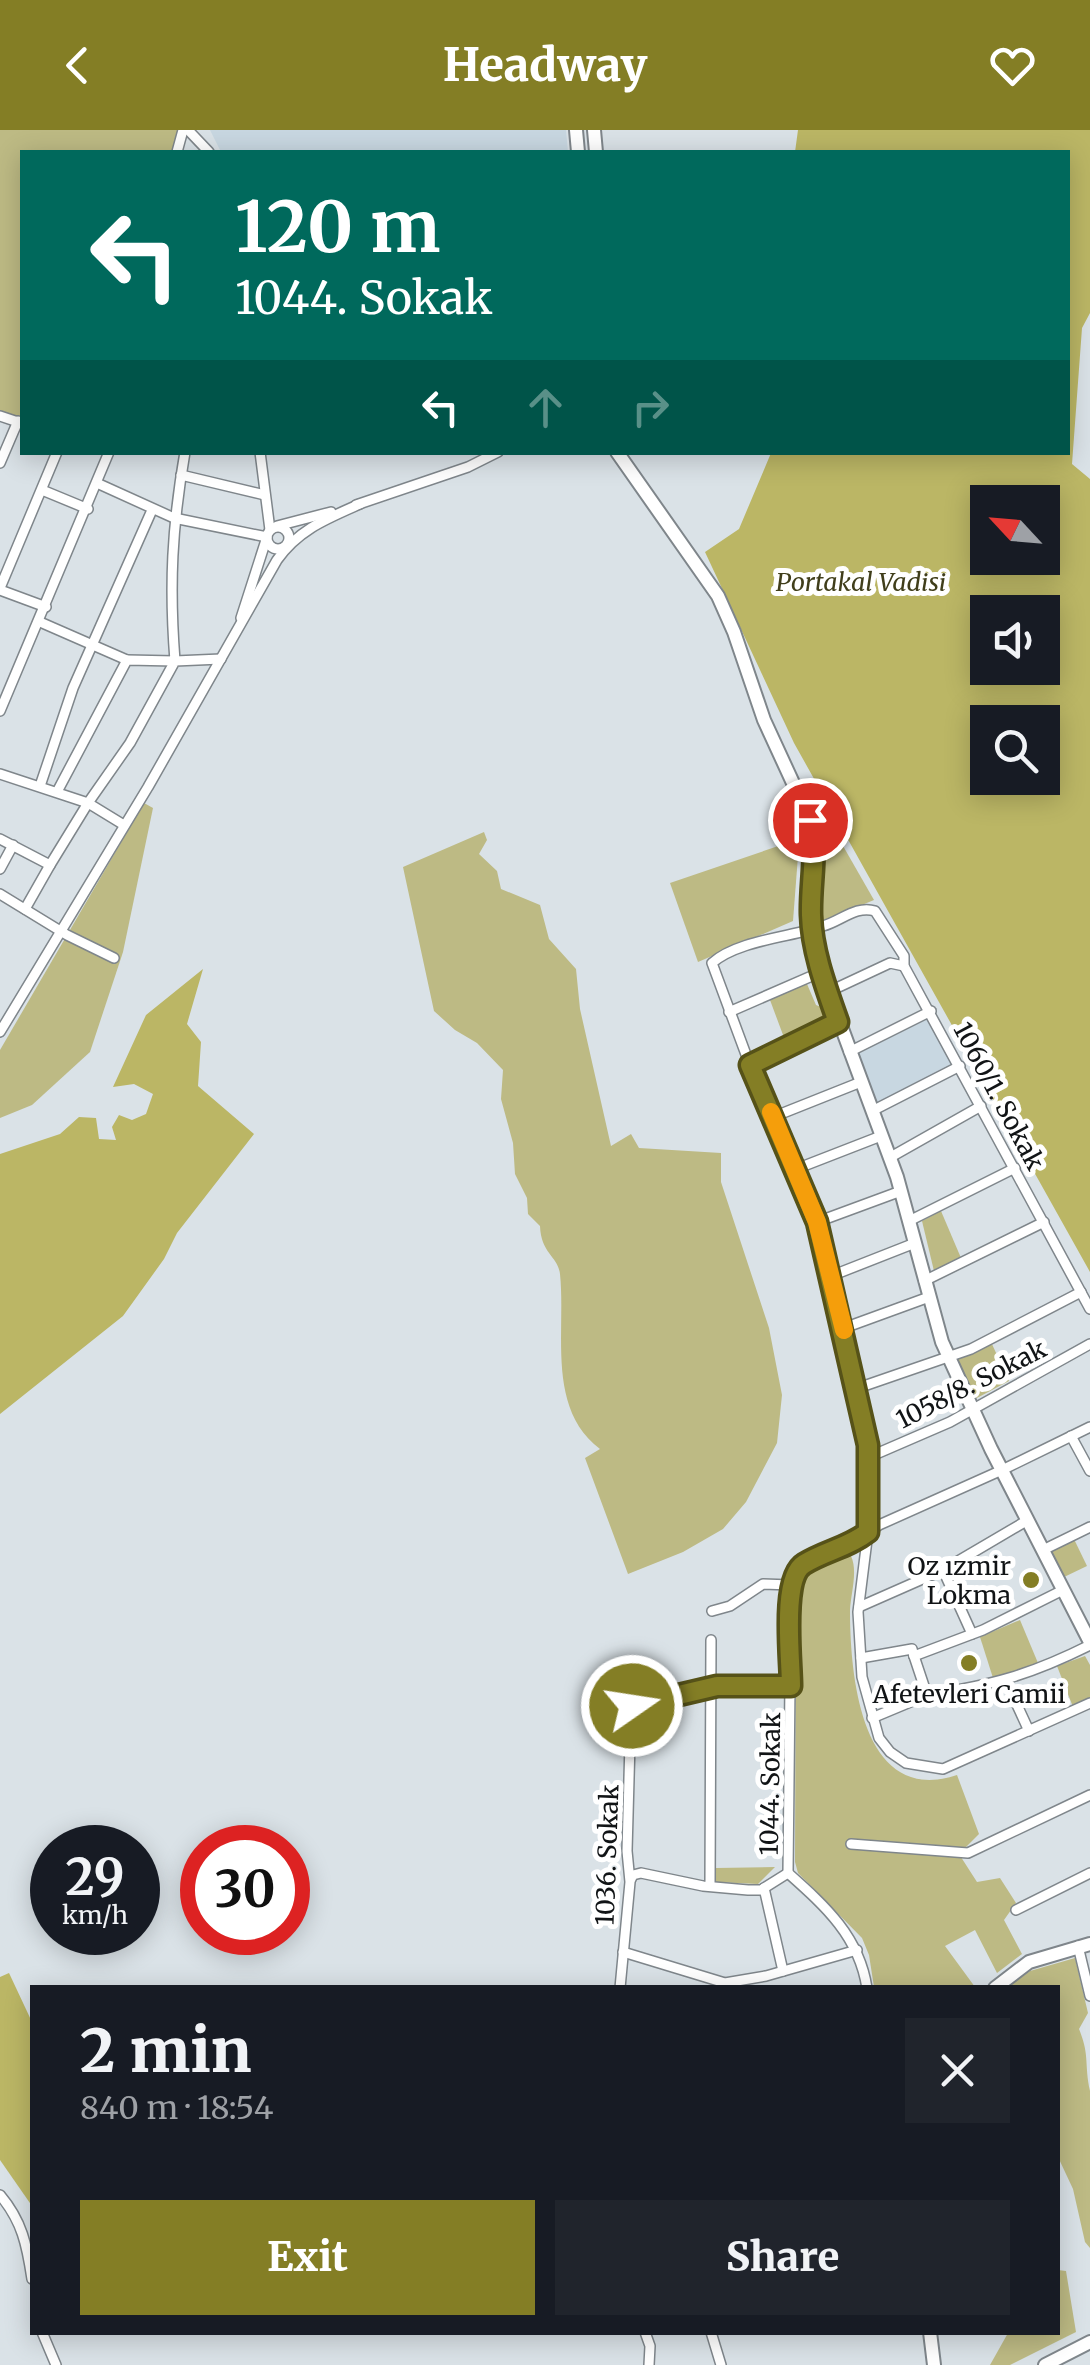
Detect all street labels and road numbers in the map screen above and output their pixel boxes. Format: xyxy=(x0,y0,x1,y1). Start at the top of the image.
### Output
street label: 1060/1. Sokak xyxy=(947,1016,1052,1176)
street label: 1058/8. Sokak xyxy=(891,1332,1052,1436)
street label: 1044. Sokak xyxy=(753,1712,787,1856)
street label: 1036. Sokak xyxy=(589,1784,625,1926)

